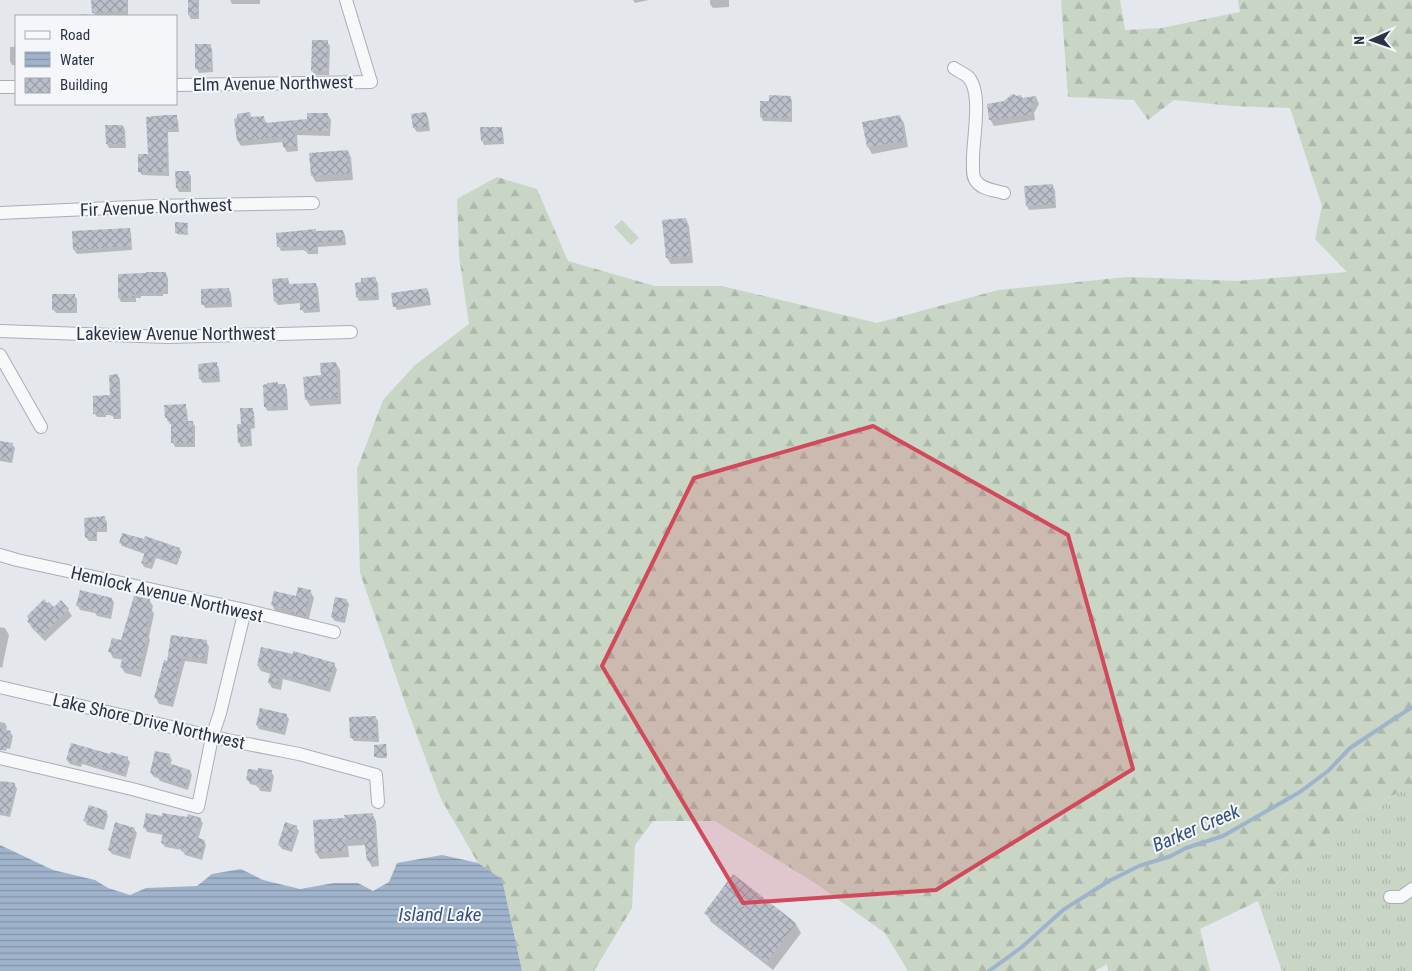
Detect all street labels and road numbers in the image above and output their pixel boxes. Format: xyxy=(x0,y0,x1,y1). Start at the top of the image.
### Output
street label: Elm Avenue Northwest xyxy=(193,71,353,95)
street label: Fir Avenue Northwest xyxy=(80,194,232,220)
street label: Lakeview Avenue Northwest xyxy=(76,323,276,344)
street label: Hemlock Avenue Northwest xyxy=(69,562,265,626)
street label: Lake Shore Drive Northwest xyxy=(51,689,247,753)

